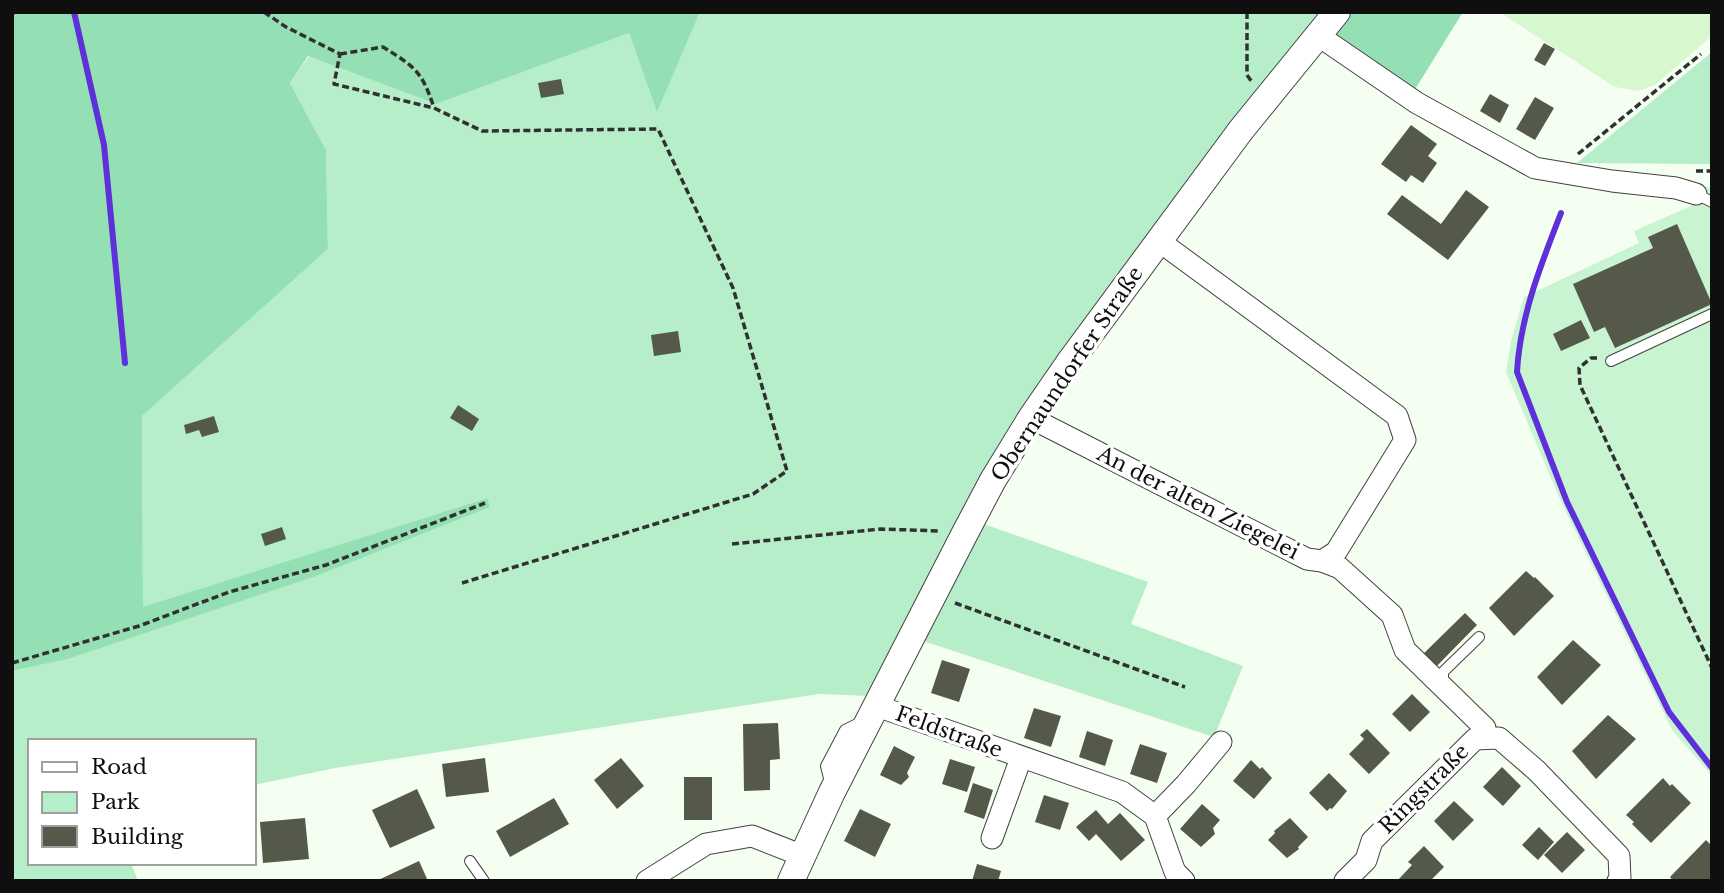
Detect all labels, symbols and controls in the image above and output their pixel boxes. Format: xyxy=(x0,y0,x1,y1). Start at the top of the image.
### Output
street label: Obernaundorfer Straße xyxy=(985,262,1149,486)
street label: An der alten Ziegelei xyxy=(1092,440,1303,565)
street label: Feldstraße xyxy=(892,701,1006,763)
legend xyxy=(28,739,256,865)
street label: Ringstraße xyxy=(1374,739,1474,839)
text: Road xyxy=(91,754,147,780)
text: Park xyxy=(91,789,140,815)
text: Building xyxy=(91,824,184,850)

